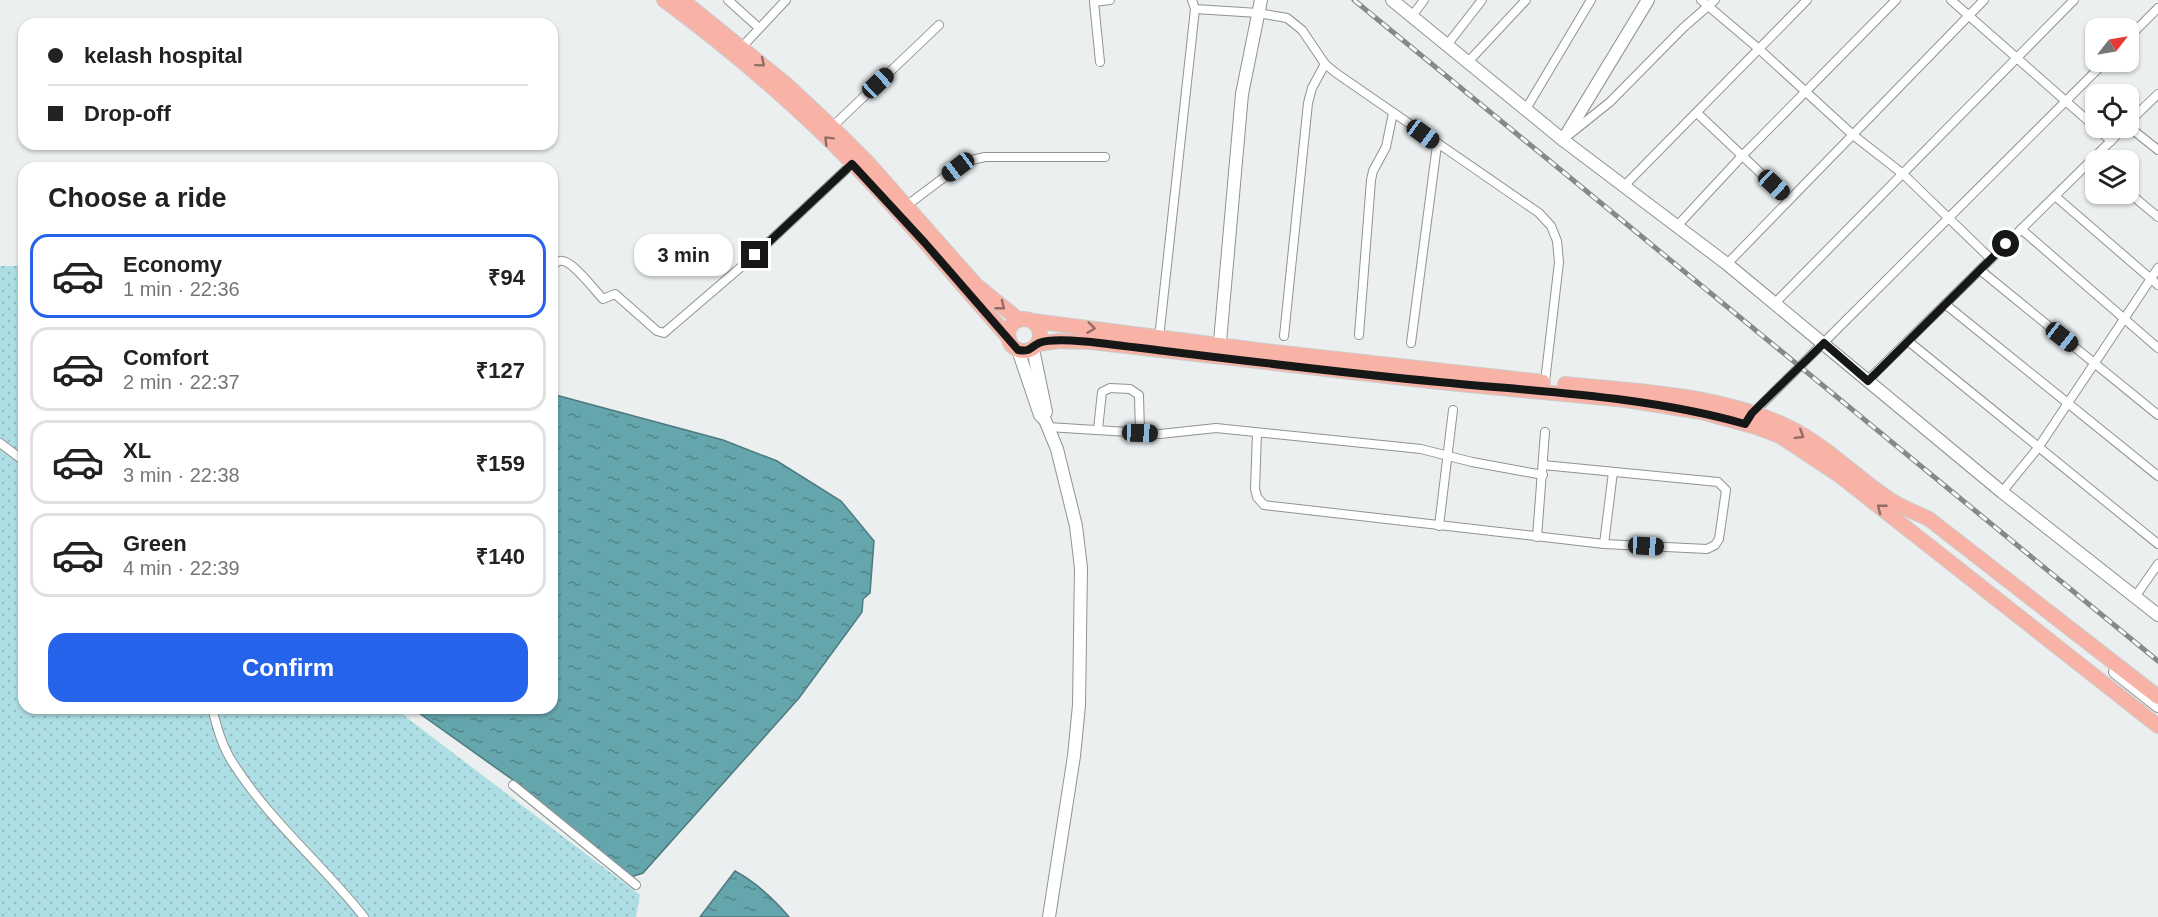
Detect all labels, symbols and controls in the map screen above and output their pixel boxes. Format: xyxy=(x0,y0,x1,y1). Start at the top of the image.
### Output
north arrow xyxy=(2085,18,2139,72)
map controls xyxy=(2085,18,2139,204)
text: kelash hospital xyxy=(84,43,243,68)
one-way arrow xyxy=(754,55,765,66)
car xyxy=(859,64,897,102)
button: locate xyxy=(2085,84,2139,138)
text: Drop-off xyxy=(84,101,171,126)
car xyxy=(1403,116,1443,152)
one-way arrow xyxy=(824,136,835,146)
car xyxy=(938,149,978,185)
button: layers xyxy=(2085,150,2139,204)
car xyxy=(1755,166,1793,204)
text: Choose a ride xyxy=(48,183,227,213)
route start xyxy=(1992,230,2019,257)
callout: 3 min xyxy=(635,234,734,276)
route end xyxy=(741,241,768,268)
text: 3 min xyxy=(657,244,710,266)
icon: car xyxy=(51,249,105,303)
text: Economy xyxy=(123,252,222,277)
text: ₹94 xyxy=(488,265,525,290)
text: 1 min · 22:36 xyxy=(123,278,240,300)
one-way arrow xyxy=(994,298,1005,309)
car xyxy=(2042,319,2082,355)
one-way arrow xyxy=(1086,321,1095,334)
icon: car xyxy=(51,342,105,396)
text: Comfort xyxy=(123,345,209,370)
text: ₹127 xyxy=(476,358,525,383)
text: 2 min · 22:37 xyxy=(123,371,240,393)
car xyxy=(1122,423,1158,443)
one-way arrow xyxy=(1794,427,1804,439)
icon: car xyxy=(51,435,105,489)
text: XL xyxy=(123,438,151,463)
text: ₹159 xyxy=(476,451,525,476)
text: 3 min · 22:38 xyxy=(123,464,240,486)
one-way arrow xyxy=(1877,505,1888,516)
icon: car xyxy=(51,528,105,582)
text: Green xyxy=(123,531,187,556)
car xyxy=(1628,536,1664,556)
text: ₹140 xyxy=(476,544,525,569)
text: 4 min · 22:39 xyxy=(123,557,240,579)
button: Confirm xyxy=(48,633,528,702)

